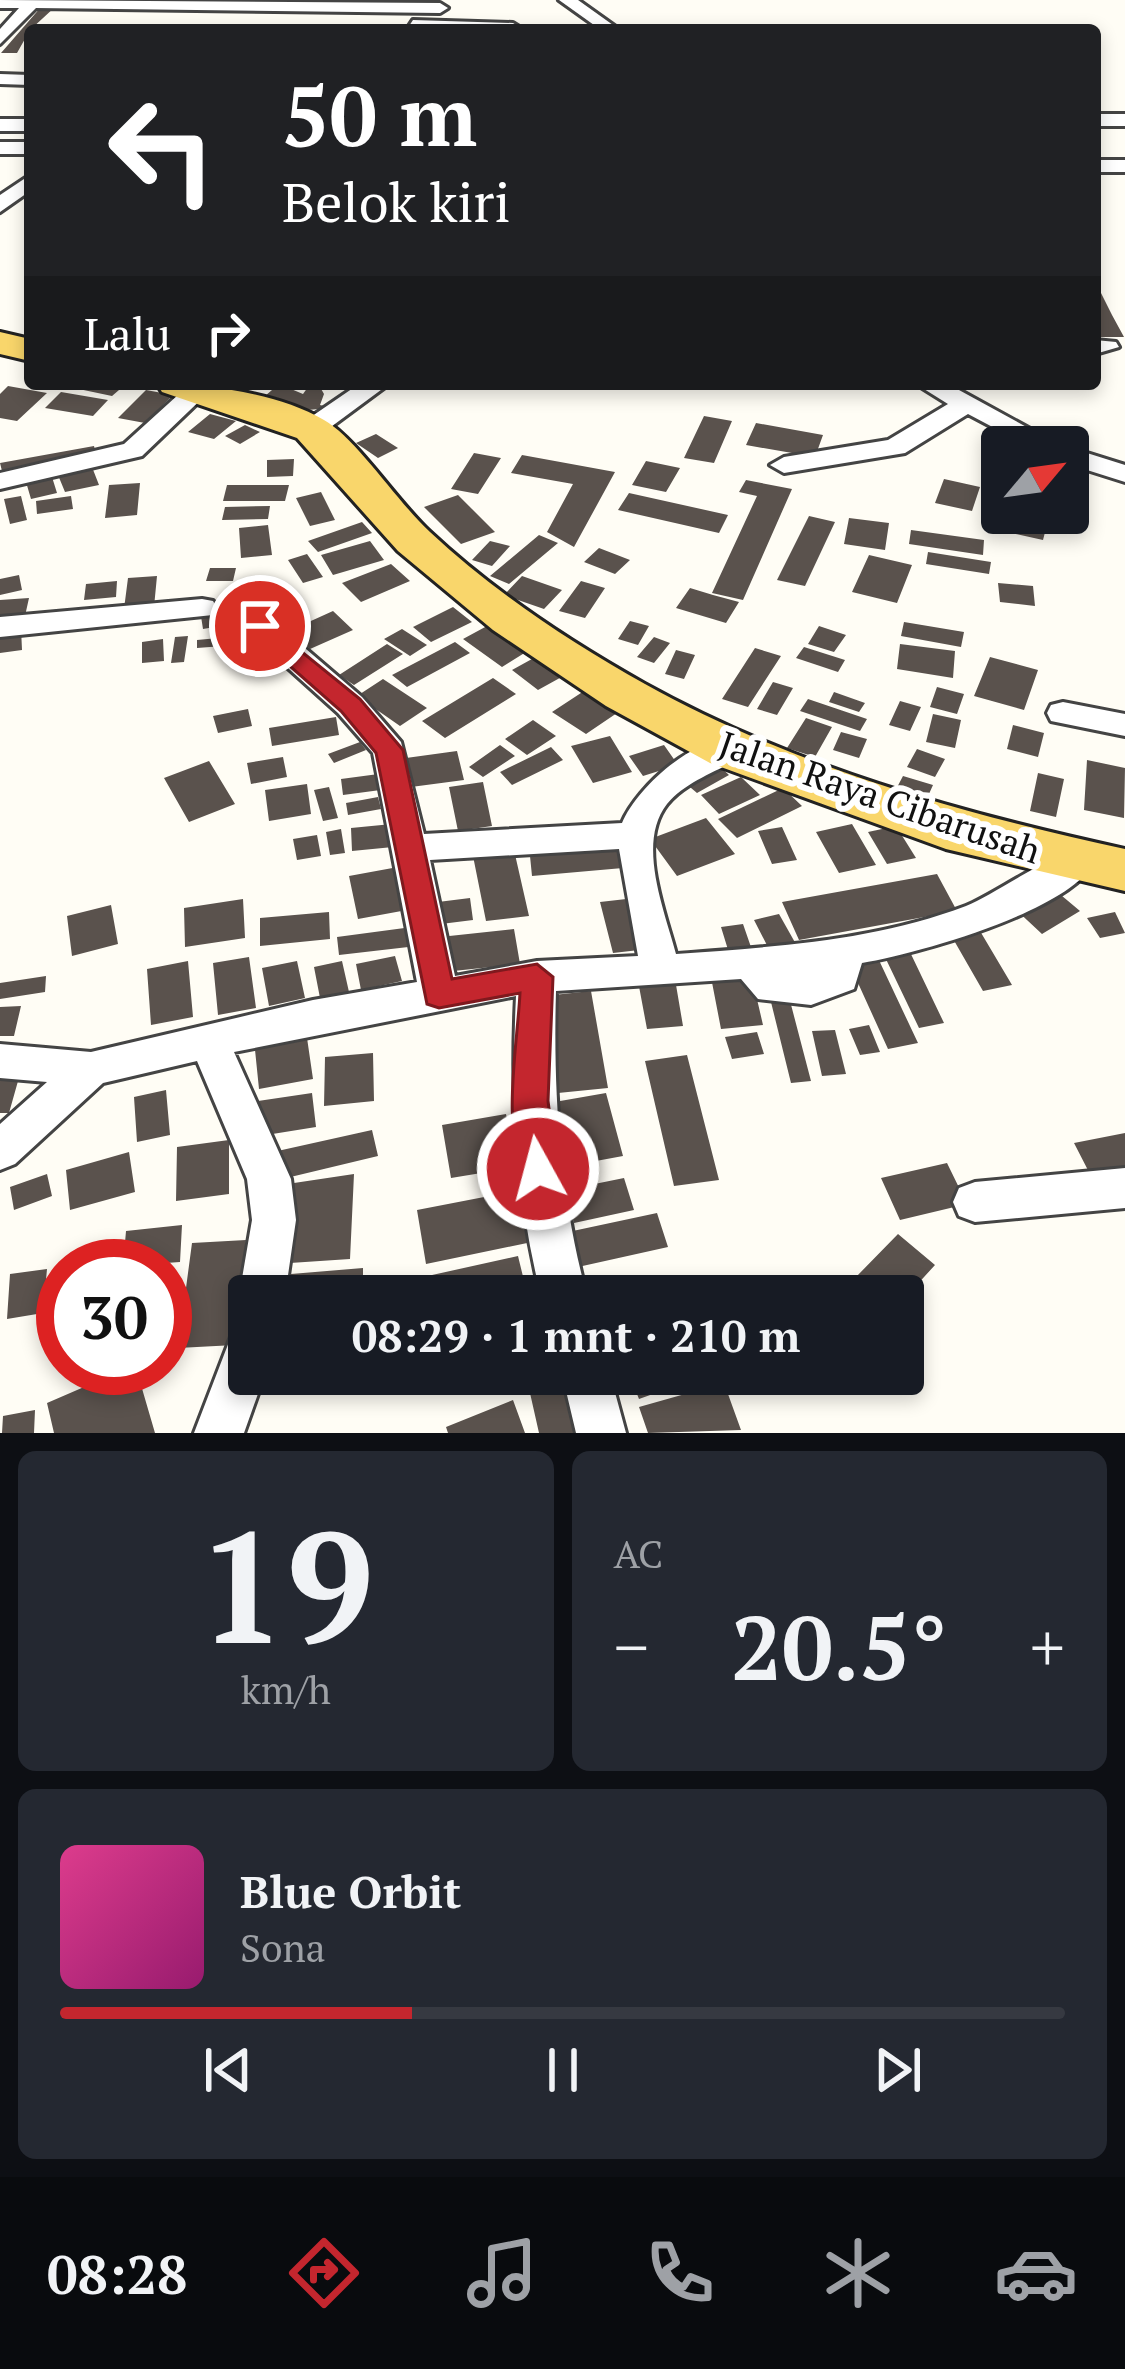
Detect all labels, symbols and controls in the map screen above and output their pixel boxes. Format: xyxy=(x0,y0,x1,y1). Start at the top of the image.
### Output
text: 50 m xyxy=(282,59,477,170)
icon: left xyxy=(84,72,240,228)
text: Belok kiri xyxy=(282,166,511,237)
icon: right xyxy=(195,300,261,366)
text: Lalu xyxy=(84,303,171,363)
north arrow xyxy=(981,426,1089,534)
map controls xyxy=(981,426,1089,534)
pin xyxy=(209,575,311,677)
icon: arrive xyxy=(227,593,293,659)
street label: Jalan Raya Cibarusah xyxy=(713,719,1047,874)
position arrow xyxy=(475,1106,601,1232)
speed limit sign: 30 xyxy=(36,1239,192,1395)
text: 08:29 · 1 mnt · 210 m xyxy=(352,1305,800,1365)
text: 19 xyxy=(198,1481,374,1688)
text: AC xyxy=(614,1527,663,1579)
text: 20.5° xyxy=(731,1586,947,1706)
text: − xyxy=(614,1602,649,1690)
text: + xyxy=(1030,1602,1065,1690)
text: km/h xyxy=(241,1663,331,1715)
text: Blue Orbit xyxy=(240,1861,461,1921)
text: Sona xyxy=(240,1921,325,1973)
icon: previous xyxy=(195,2037,261,2103)
icon: pause xyxy=(530,2037,596,2103)
icon: next xyxy=(865,2037,931,2103)
icon: directions xyxy=(282,2231,366,2315)
icon: music xyxy=(460,2231,544,2315)
icon: phone xyxy=(638,2231,722,2315)
icon: climate xyxy=(816,2231,900,2315)
icon: car xyxy=(994,2231,1078,2315)
text: 08:28 xyxy=(47,2238,188,2309)

